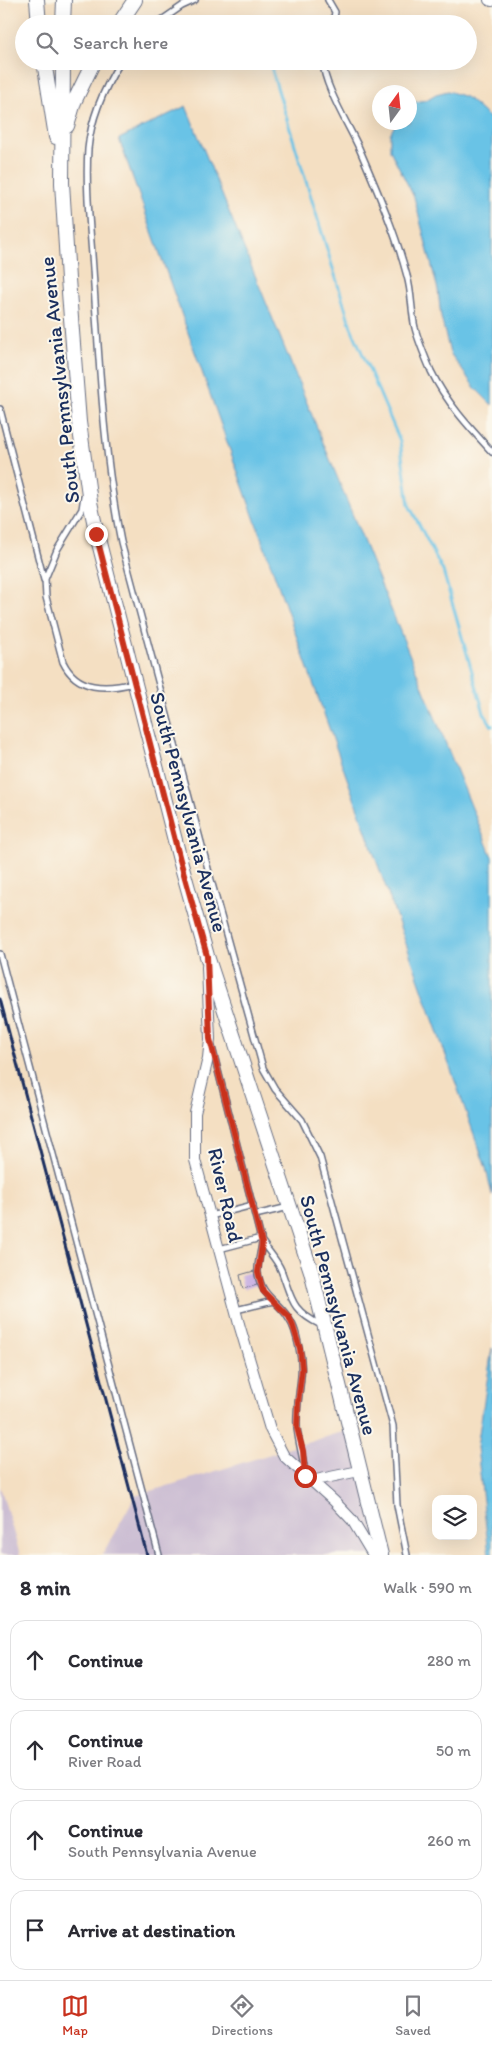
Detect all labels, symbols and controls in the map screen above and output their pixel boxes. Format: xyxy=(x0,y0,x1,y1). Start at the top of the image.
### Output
search box xyxy=(15,15,477,70)
icon: search xyxy=(33,29,61,57)
text: Search here xyxy=(73,31,168,54)
north arrow xyxy=(372,85,417,130)
street label: South Pennsylvania Avenue xyxy=(34,256,84,504)
route end xyxy=(85,523,108,546)
street label: South Pennsylvania Avenue xyxy=(145,689,233,935)
street label: River Road xyxy=(203,1145,249,1245)
street label: South Pennsylvania Avenue xyxy=(295,1192,383,1438)
route start xyxy=(294,1465,317,1488)
map controls xyxy=(432,1495,477,1540)
button: layers xyxy=(432,1495,477,1540)
text: 8 min xyxy=(20,1575,70,1600)
text: Walk · 590 m xyxy=(383,1578,472,1597)
icon: ahead xyxy=(21,1646,49,1674)
text: Continue xyxy=(68,1649,143,1672)
text: 280 m xyxy=(427,1651,471,1670)
text: Continue xyxy=(68,1729,143,1752)
icon: ahead xyxy=(21,1736,49,1764)
text: 50 m xyxy=(436,1741,471,1760)
text: River Road xyxy=(68,1752,142,1771)
text: Continue xyxy=(68,1819,143,1842)
icon: ahead xyxy=(21,1826,49,1854)
text: 260 m xyxy=(427,1831,471,1850)
text: South Pennsylvania Avenue xyxy=(68,1842,257,1861)
icon: arrive xyxy=(21,1916,49,1944)
text: Arrive at destination xyxy=(68,1919,235,1942)
tab: Map xyxy=(61,1992,89,2039)
tab: Directions xyxy=(211,1992,273,2039)
tab: Saved xyxy=(395,1992,431,2039)

